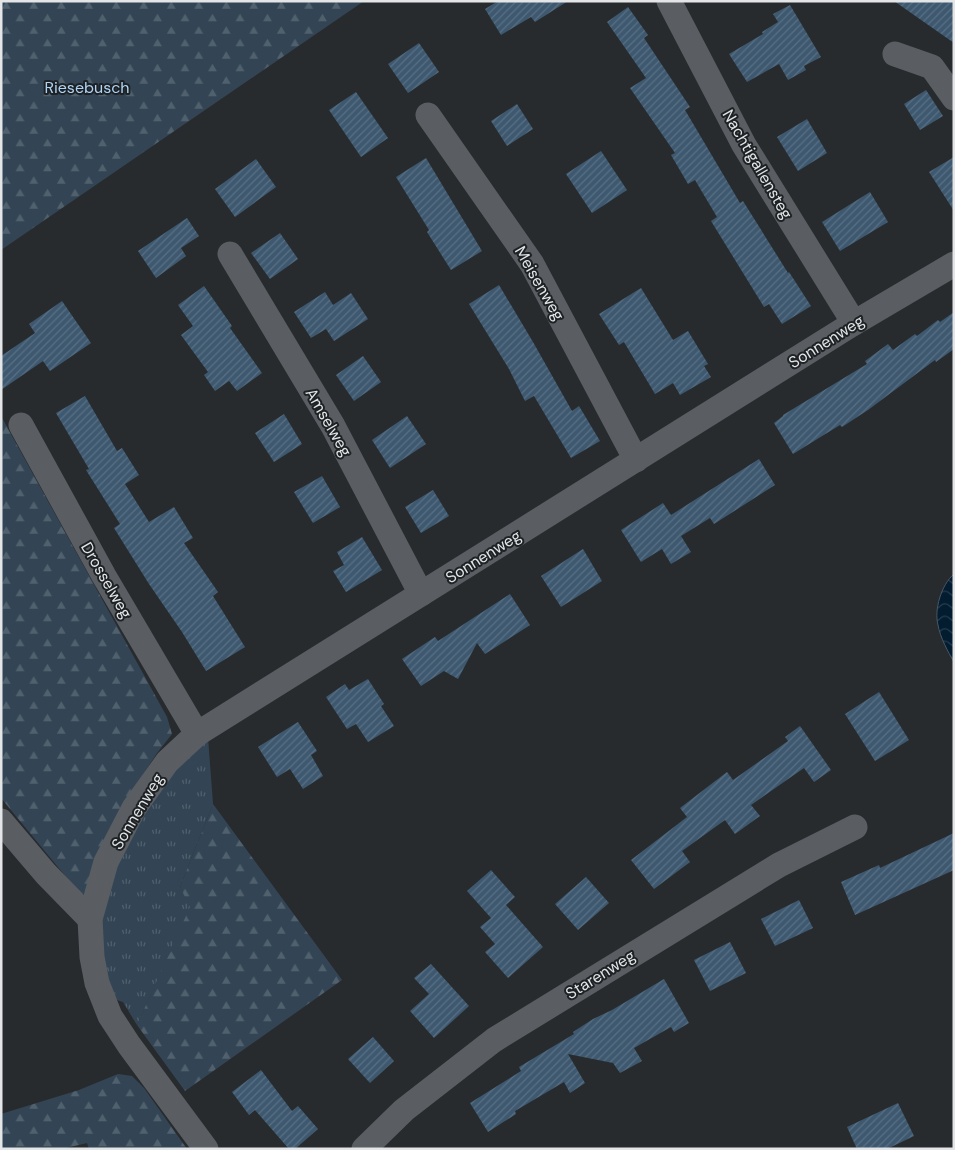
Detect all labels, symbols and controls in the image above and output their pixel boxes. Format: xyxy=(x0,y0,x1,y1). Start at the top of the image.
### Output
park label: Riesebusch xyxy=(44,77,130,98)
street label: Nachtigallensteg xyxy=(718,106,797,223)
street label: Meisenweg xyxy=(510,242,569,324)
street label: Sonnenweg xyxy=(785,310,868,373)
street label: Amselweg xyxy=(301,384,357,460)
street label: Sonnenweg xyxy=(442,525,525,588)
street label: Drosselweg xyxy=(76,538,137,622)
street label: Sonnenweg xyxy=(106,769,168,853)
street label: Starenweg xyxy=(562,945,639,1004)

